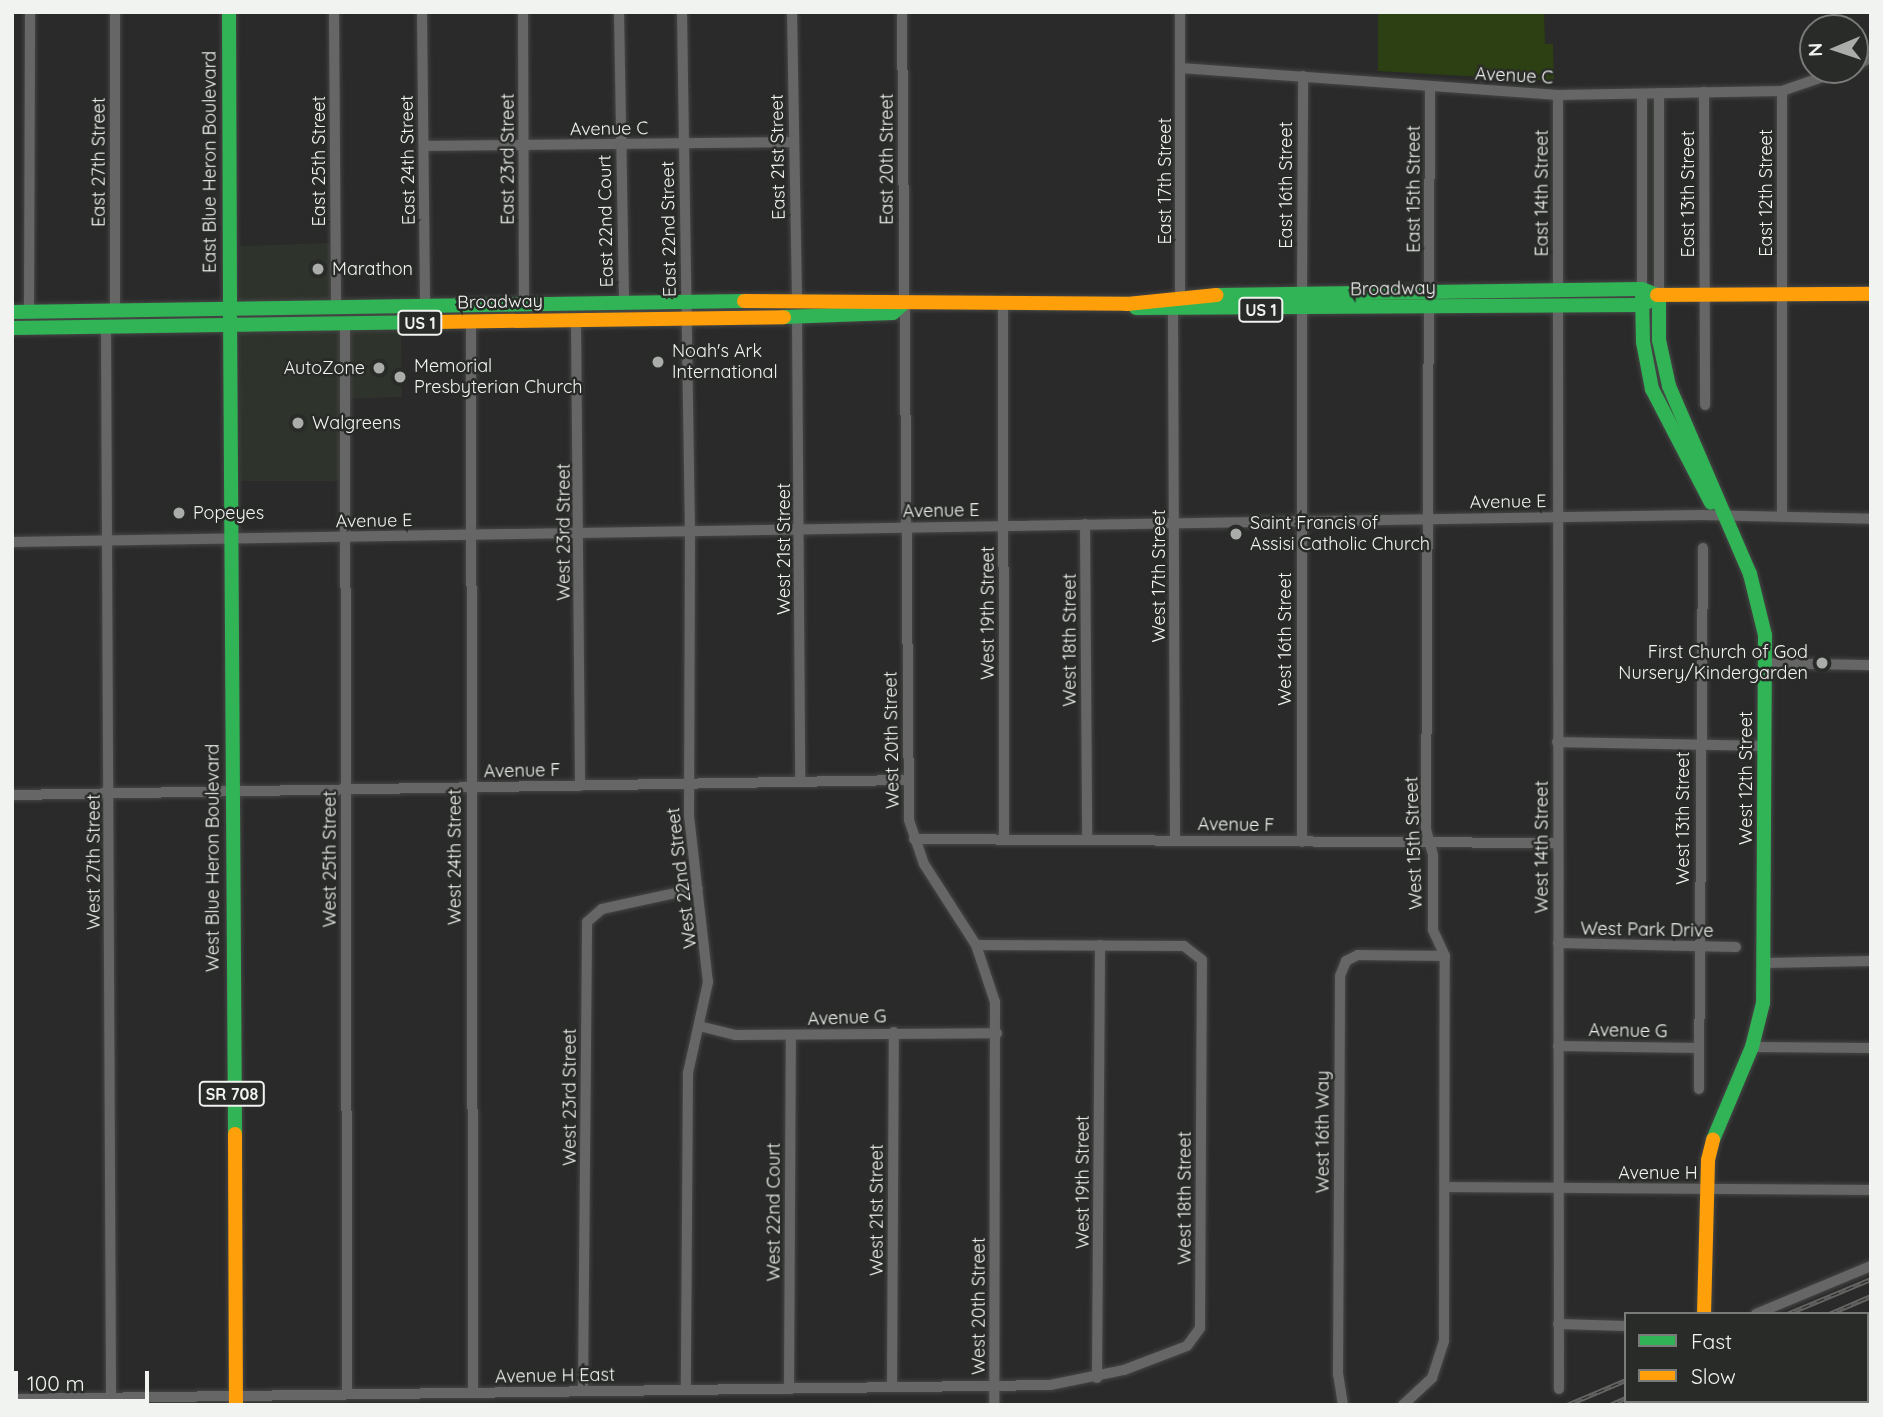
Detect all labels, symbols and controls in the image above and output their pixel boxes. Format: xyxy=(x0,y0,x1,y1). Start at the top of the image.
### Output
north arrow xyxy=(1799,14,1869,84)
text: N xyxy=(1803,42,1827,57)
street label: East Blue Heron Boulevard xyxy=(199,51,221,273)
street label: Avenue C xyxy=(1474,63,1554,89)
street label: East 23rd Street xyxy=(497,93,519,225)
street label: East 20th Street xyxy=(876,93,898,225)
street label: East 21st Street xyxy=(766,94,790,220)
street label: East 24th Street xyxy=(396,95,420,225)
street label: East 25th Street xyxy=(308,96,330,226)
street label: East 27th Street xyxy=(88,97,110,227)
street label: Avenue C xyxy=(570,118,648,140)
street label: East 17th Street xyxy=(1154,118,1176,244)
street label: East 16th Street xyxy=(1275,121,1297,249)
street label: East 15th Street xyxy=(1403,125,1425,253)
street label: East 12th Street xyxy=(1755,129,1777,257)
street label: East 14th Street xyxy=(1531,130,1553,256)
street label: East 13th Street xyxy=(1677,130,1699,258)
street label: East 22nd Court xyxy=(594,154,618,288)
street label: East 22nd Street xyxy=(657,161,681,297)
place label: Marathon xyxy=(332,258,413,280)
marker: Marathon xyxy=(310,261,326,277)
street label: Broadway xyxy=(1350,277,1436,301)
street label: Broadway xyxy=(457,290,543,314)
road number: US 1 xyxy=(1238,298,1284,322)
road number: US 1 xyxy=(397,310,443,336)
place label: Noah's Ark International xyxy=(672,341,778,384)
marker: Noah's Ark International xyxy=(650,354,666,370)
place label: Memorial Presbyterian Church xyxy=(414,356,582,398)
place label: AutoZone xyxy=(284,357,365,379)
marker: AutoZone xyxy=(371,360,387,376)
marker: Memorial Presbyterian Church xyxy=(392,369,408,385)
place label: Walgreens xyxy=(312,412,401,434)
marker: Walgreens xyxy=(290,415,306,431)
street label: West 23rd Street xyxy=(553,463,575,601)
street label: West 21st Street xyxy=(773,483,795,615)
street label: Avenue E xyxy=(1469,491,1547,513)
street label: Avenue E xyxy=(902,500,980,522)
place label: Popeyes xyxy=(193,502,264,524)
marker: Popeyes xyxy=(171,505,187,521)
street label: West 17th Street xyxy=(1148,509,1170,643)
street label: Avenue E xyxy=(335,510,413,532)
place label: Saint Francis of Assisi Catholic Church xyxy=(1250,513,1430,556)
marker: Saint Francis of Assisi Catholic Church xyxy=(1228,526,1244,542)
street label: West 19th Street xyxy=(977,546,999,680)
street label: West 16th Street xyxy=(1274,572,1296,706)
street label: West 18th Street xyxy=(1059,573,1081,707)
place label: First Church of God Nursery/Kindergarden xyxy=(1618,642,1808,684)
marker: First Church of God Nursery/Kindergarden xyxy=(1814,655,1830,671)
street label: West 20th Street xyxy=(880,671,904,809)
street label: West 12th Street xyxy=(1735,711,1757,845)
street label: West Blue Heron Boulevard xyxy=(202,744,224,972)
street label: West 13th Street xyxy=(1672,751,1694,885)
street label: Avenue F xyxy=(483,760,561,782)
street label: West 15th Street xyxy=(1401,776,1427,910)
street label: West 14th Street xyxy=(1531,780,1553,914)
street label: West 24th Street xyxy=(444,789,466,925)
street label: West 25th Street xyxy=(319,791,341,927)
street label: West 27th Street xyxy=(83,794,105,930)
street label: West 22nd Street xyxy=(663,806,701,950)
street label: Avenue F xyxy=(1197,814,1275,836)
street label: West Park Drive xyxy=(1580,918,1714,942)
street label: Avenue G xyxy=(807,1006,887,1030)
street label: Avenue G xyxy=(1588,1020,1668,1042)
street label: West 23rd Street xyxy=(559,1028,581,1166)
street label: West 16th Way xyxy=(1312,1071,1334,1193)
road number: SR 708 xyxy=(199,1082,265,1106)
street label: West 19th Street xyxy=(1072,1115,1094,1249)
street label: West 18th Street xyxy=(1174,1131,1196,1265)
street label: West 22nd Court xyxy=(763,1143,785,1281)
street label: West 21st Street xyxy=(866,1144,888,1276)
street label: Avenue H xyxy=(1618,1162,1698,1184)
street label: West 20th Street xyxy=(968,1237,990,1375)
legend xyxy=(1624,1312,1869,1403)
text: Fast xyxy=(1691,1328,1732,1354)
scale bar xyxy=(18,1358,152,1402)
text: Slow xyxy=(1691,1363,1736,1389)
street label: Avenue H East xyxy=(495,1364,615,1388)
text: 100 m xyxy=(27,1370,85,1396)

